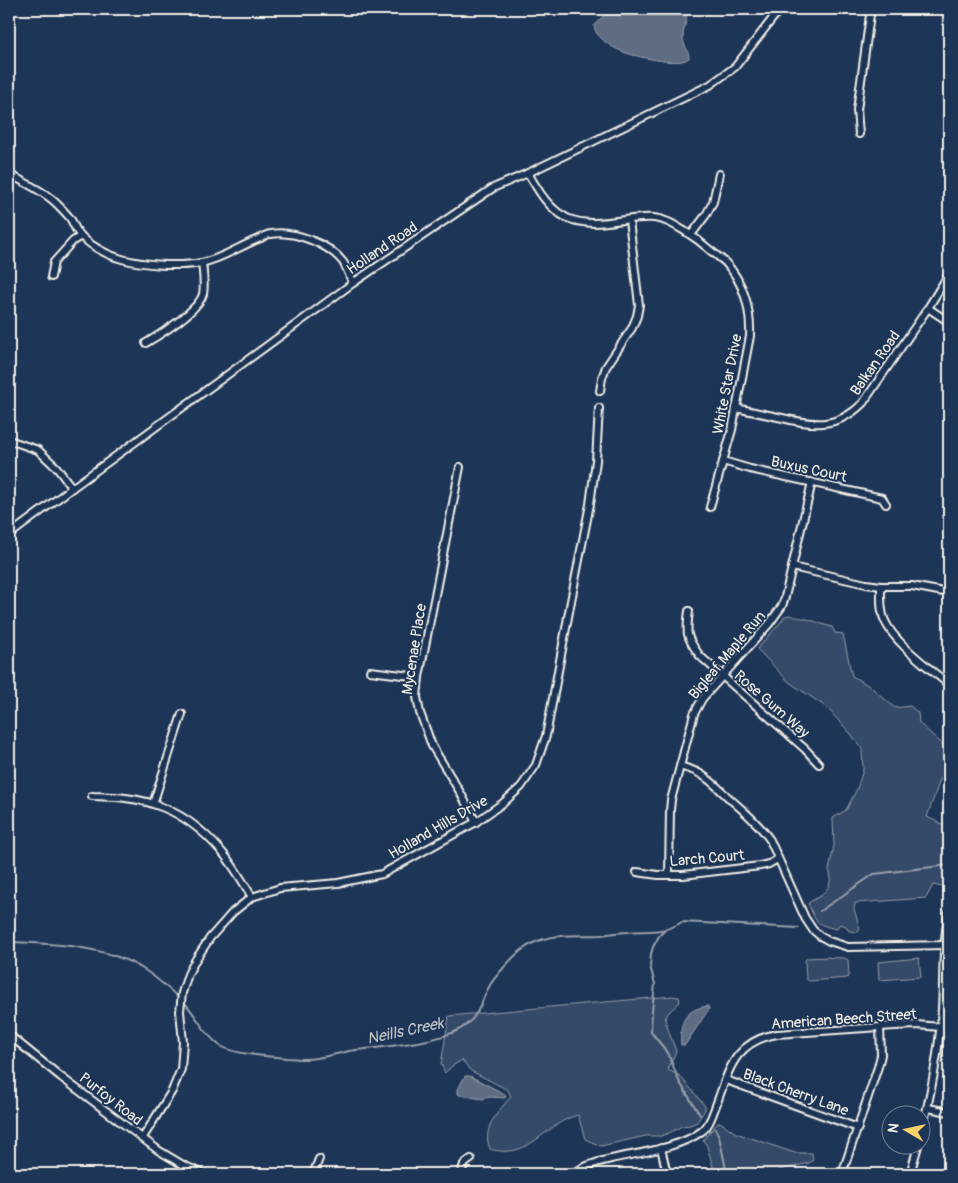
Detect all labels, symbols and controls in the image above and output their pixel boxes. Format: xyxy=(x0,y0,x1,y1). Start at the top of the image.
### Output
street label: Holland Road xyxy=(343,218,421,279)
street label: Balkan Road xyxy=(846,327,905,399)
street label: White Star Drive xyxy=(708,332,747,436)
street label: Buxus Court xyxy=(769,452,850,487)
street label: Mycenae Place xyxy=(398,602,431,696)
street label: Bigleaf Maple Run xyxy=(685,607,770,703)
street label: Rose Gum Way xyxy=(730,666,814,743)
street label: Holland Hills Drive xyxy=(385,791,492,864)
street label: Larch Court xyxy=(669,846,746,871)
street label: American Beech Street xyxy=(771,1005,918,1034)
water label: Neills Creek xyxy=(365,1013,446,1049)
street label: Black Cherry Lane xyxy=(740,1065,852,1121)
street label: Purfoy Road xyxy=(75,1069,146,1130)
north arrow xyxy=(880,1106,930,1156)
text: N xyxy=(885,1122,903,1134)

